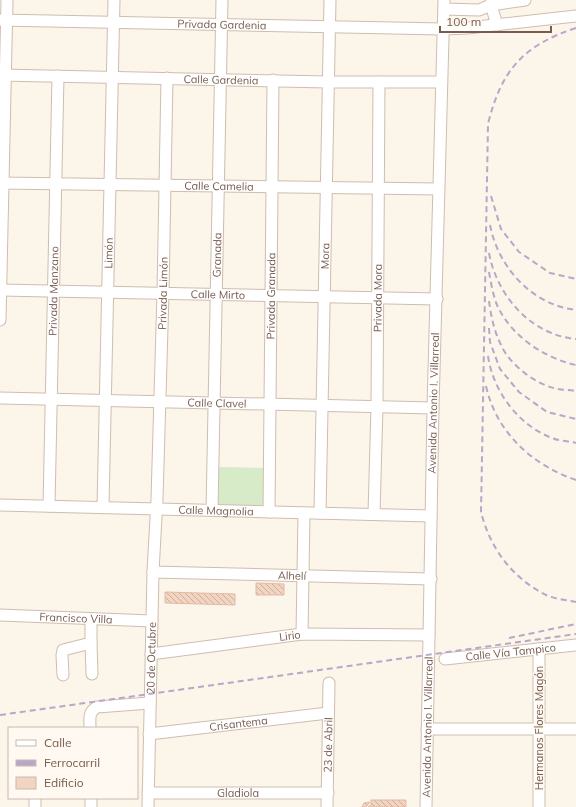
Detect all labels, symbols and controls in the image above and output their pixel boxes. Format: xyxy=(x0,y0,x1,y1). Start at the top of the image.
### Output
scale bar xyxy=(440,8,551,34)
text: 100 m xyxy=(446,14,481,29)
street label: Privada Gardenia xyxy=(177,17,267,32)
street label: Calle Gardenia xyxy=(183,72,259,88)
street label: Calle Camelia xyxy=(184,179,254,193)
street label: Granada xyxy=(210,232,224,278)
street label: Limón xyxy=(101,237,116,269)
street label: Mora xyxy=(318,243,332,269)
street label: Privada Manzano xyxy=(46,246,61,336)
street label: Privada Granada xyxy=(264,252,278,340)
street label: Privada Limón xyxy=(155,257,171,330)
street label: Privada Mora xyxy=(370,264,385,332)
street label: Calle Mirto xyxy=(191,287,245,302)
street label: Avenida Antonio I. Villarreal xyxy=(425,332,442,474)
street label: Calle Clavel xyxy=(187,395,247,411)
street label: Calle Magnolia xyxy=(178,503,254,518)
street label: Alhelí xyxy=(278,568,308,583)
street label: Francisco Villa xyxy=(39,610,113,626)
street label: 20 de Octubre xyxy=(143,622,159,694)
street label: Lirio xyxy=(278,627,301,644)
street label: Calle Vía Tampico xyxy=(465,640,557,664)
street label: Avenida Antonio I. Villarreal xyxy=(419,656,436,798)
street label: Hermanos Flores Magón xyxy=(532,666,546,790)
street label: Crisantema xyxy=(208,713,268,734)
street label: 23 de Abril xyxy=(321,717,335,773)
legend xyxy=(8,727,138,799)
text: Calle xyxy=(44,735,71,750)
text: Ferrocarril xyxy=(44,755,100,770)
text: Edificio xyxy=(44,775,84,790)
street label: Gladiola xyxy=(217,786,259,800)

